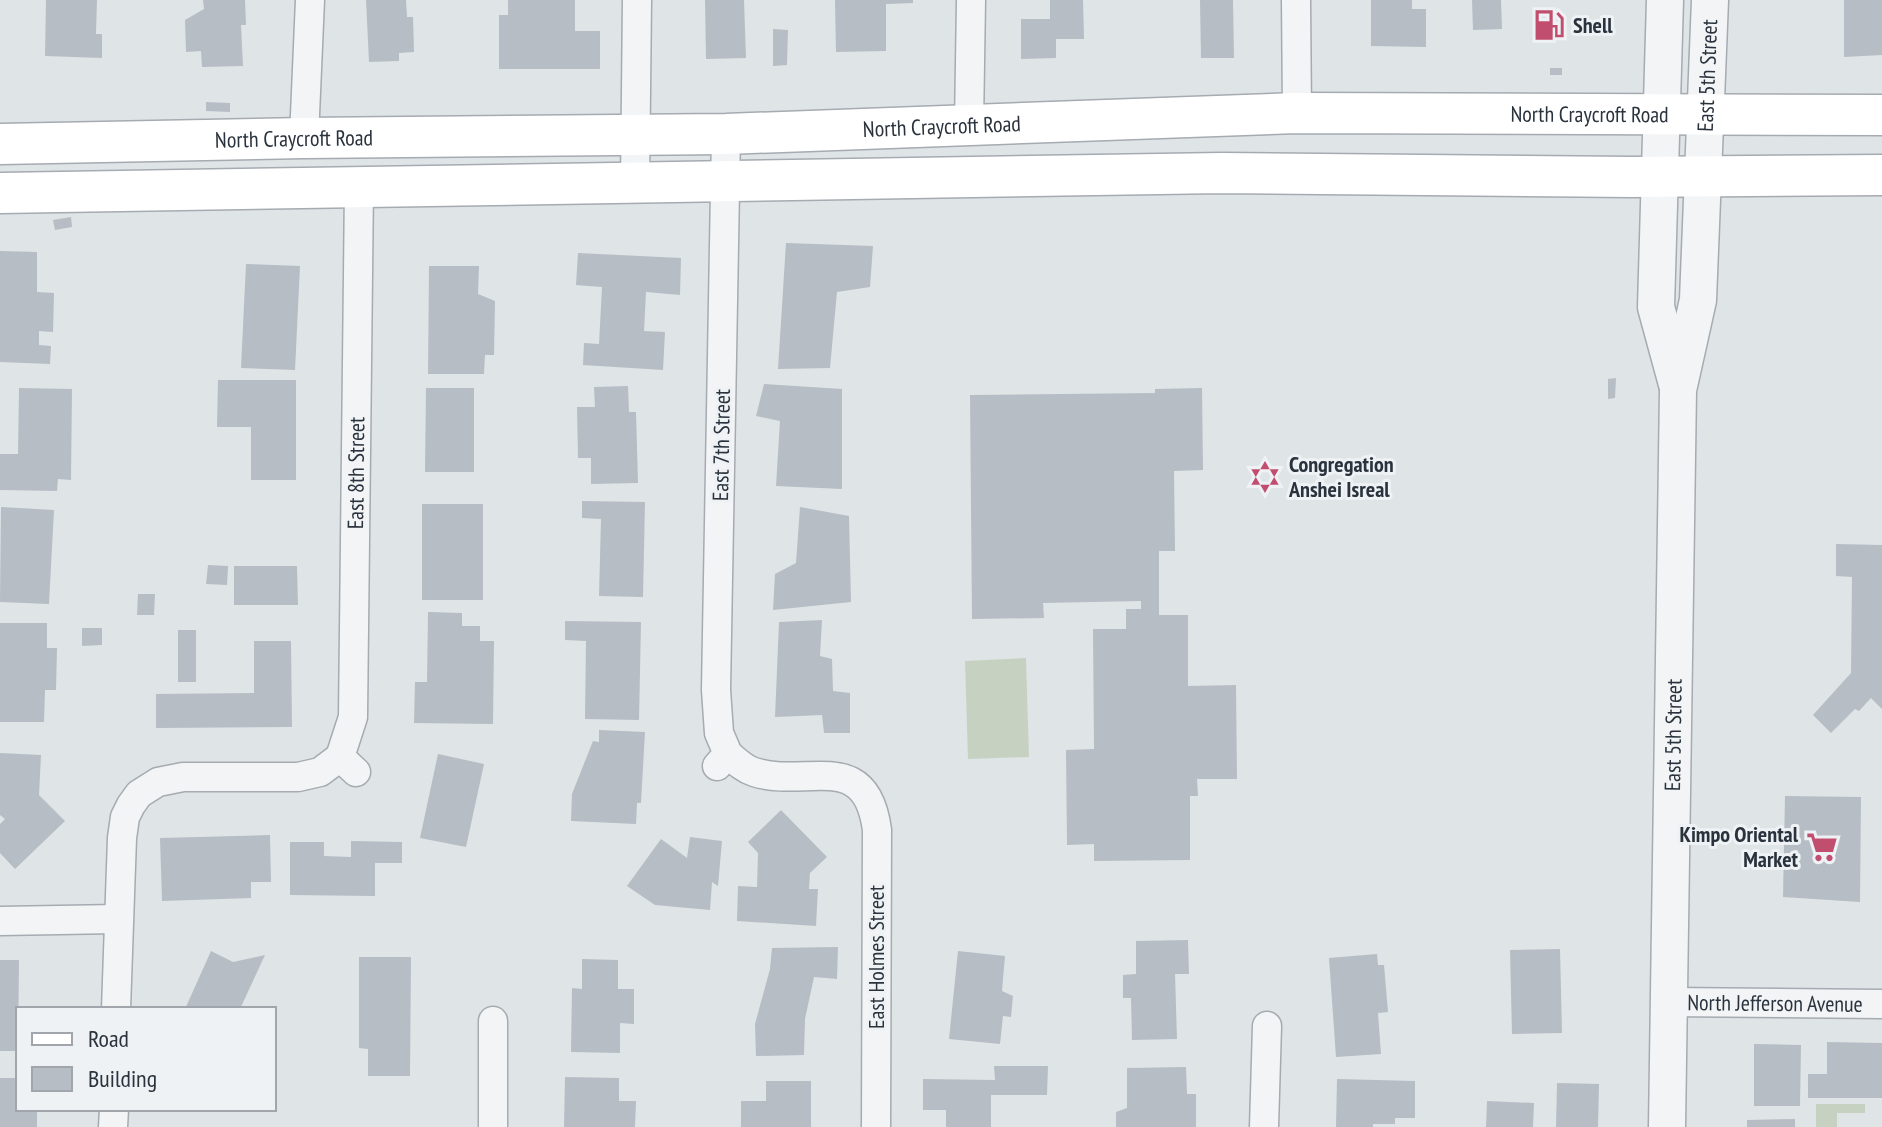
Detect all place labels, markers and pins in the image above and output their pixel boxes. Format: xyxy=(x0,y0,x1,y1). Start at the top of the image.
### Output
fuel station icon: Shell xyxy=(1532,8,1566,42)
place label: Shell xyxy=(1573,11,1613,39)
place label: Congregation Anshei Isreal xyxy=(1288,450,1394,503)
synagogue icon: Congregation Anshei Isreal xyxy=(1248,460,1282,494)
place label: Kimpo Oriental Market xyxy=(1679,820,1799,873)
supermarket icon: Kimpo Oriental Market xyxy=(1805,830,1839,864)

